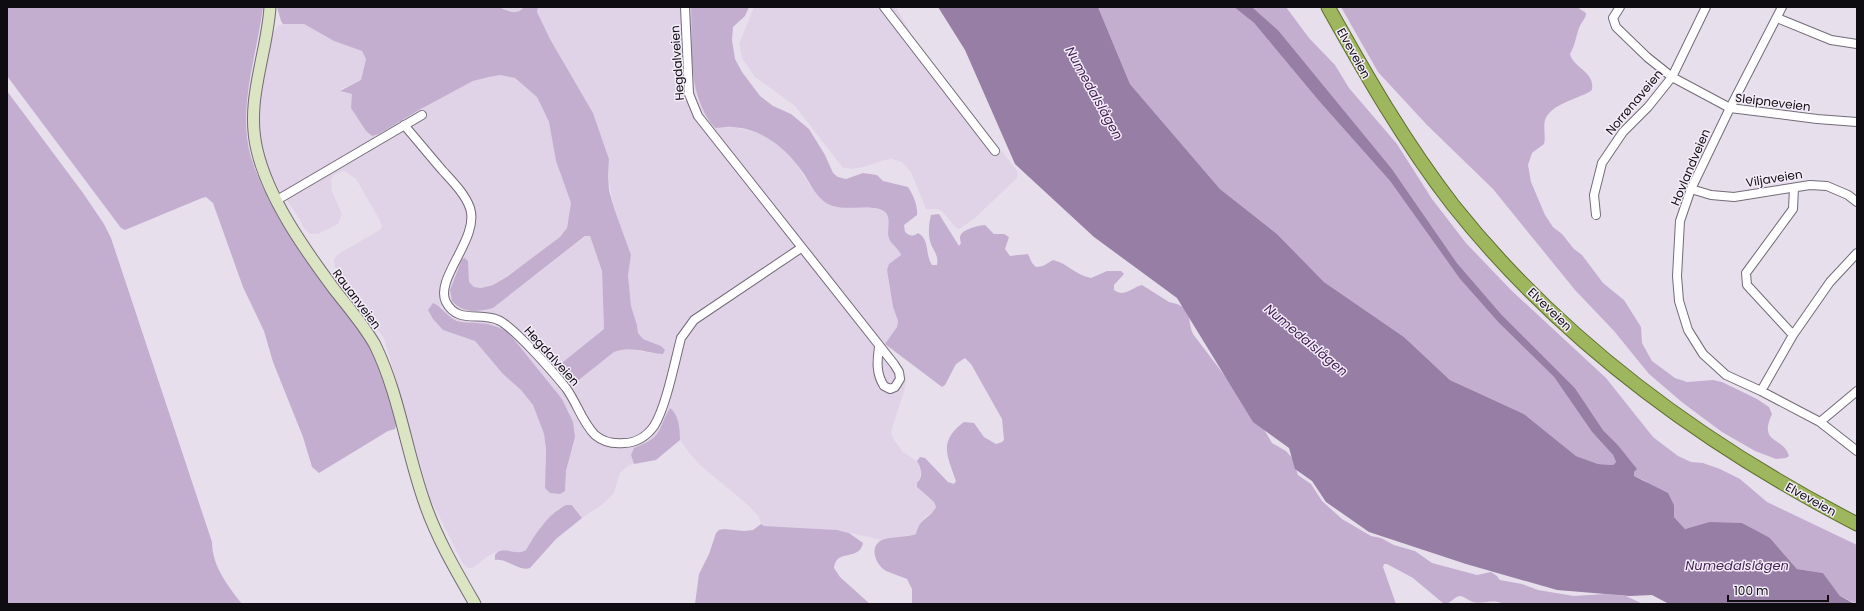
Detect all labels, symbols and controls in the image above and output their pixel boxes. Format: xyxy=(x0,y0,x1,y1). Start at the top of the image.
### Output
street label: Hegdalveien xyxy=(666,25,688,101)
street label: Elveveien xyxy=(1333,25,1375,81)
water label: Numedalslågen xyxy=(1061,43,1127,143)
street label: Norrønaveien xyxy=(1602,66,1666,138)
street label: Sleipneveien xyxy=(1734,89,1812,115)
street label: Hovlandveien xyxy=(1666,126,1714,208)
street label: Viljaveien xyxy=(1744,165,1804,191)
street label: Rauanveien xyxy=(329,265,385,333)
street label: Elveveien xyxy=(1524,284,1576,334)
water label: Numedalslågen xyxy=(1260,299,1352,381)
street label: Hegdalveien xyxy=(520,322,584,390)
street label: Elveveien xyxy=(1783,478,1839,520)
water label: Numedalslågen xyxy=(1685,556,1789,575)
scale bar xyxy=(1728,577,1828,603)
text: 100 m xyxy=(1734,582,1768,599)

